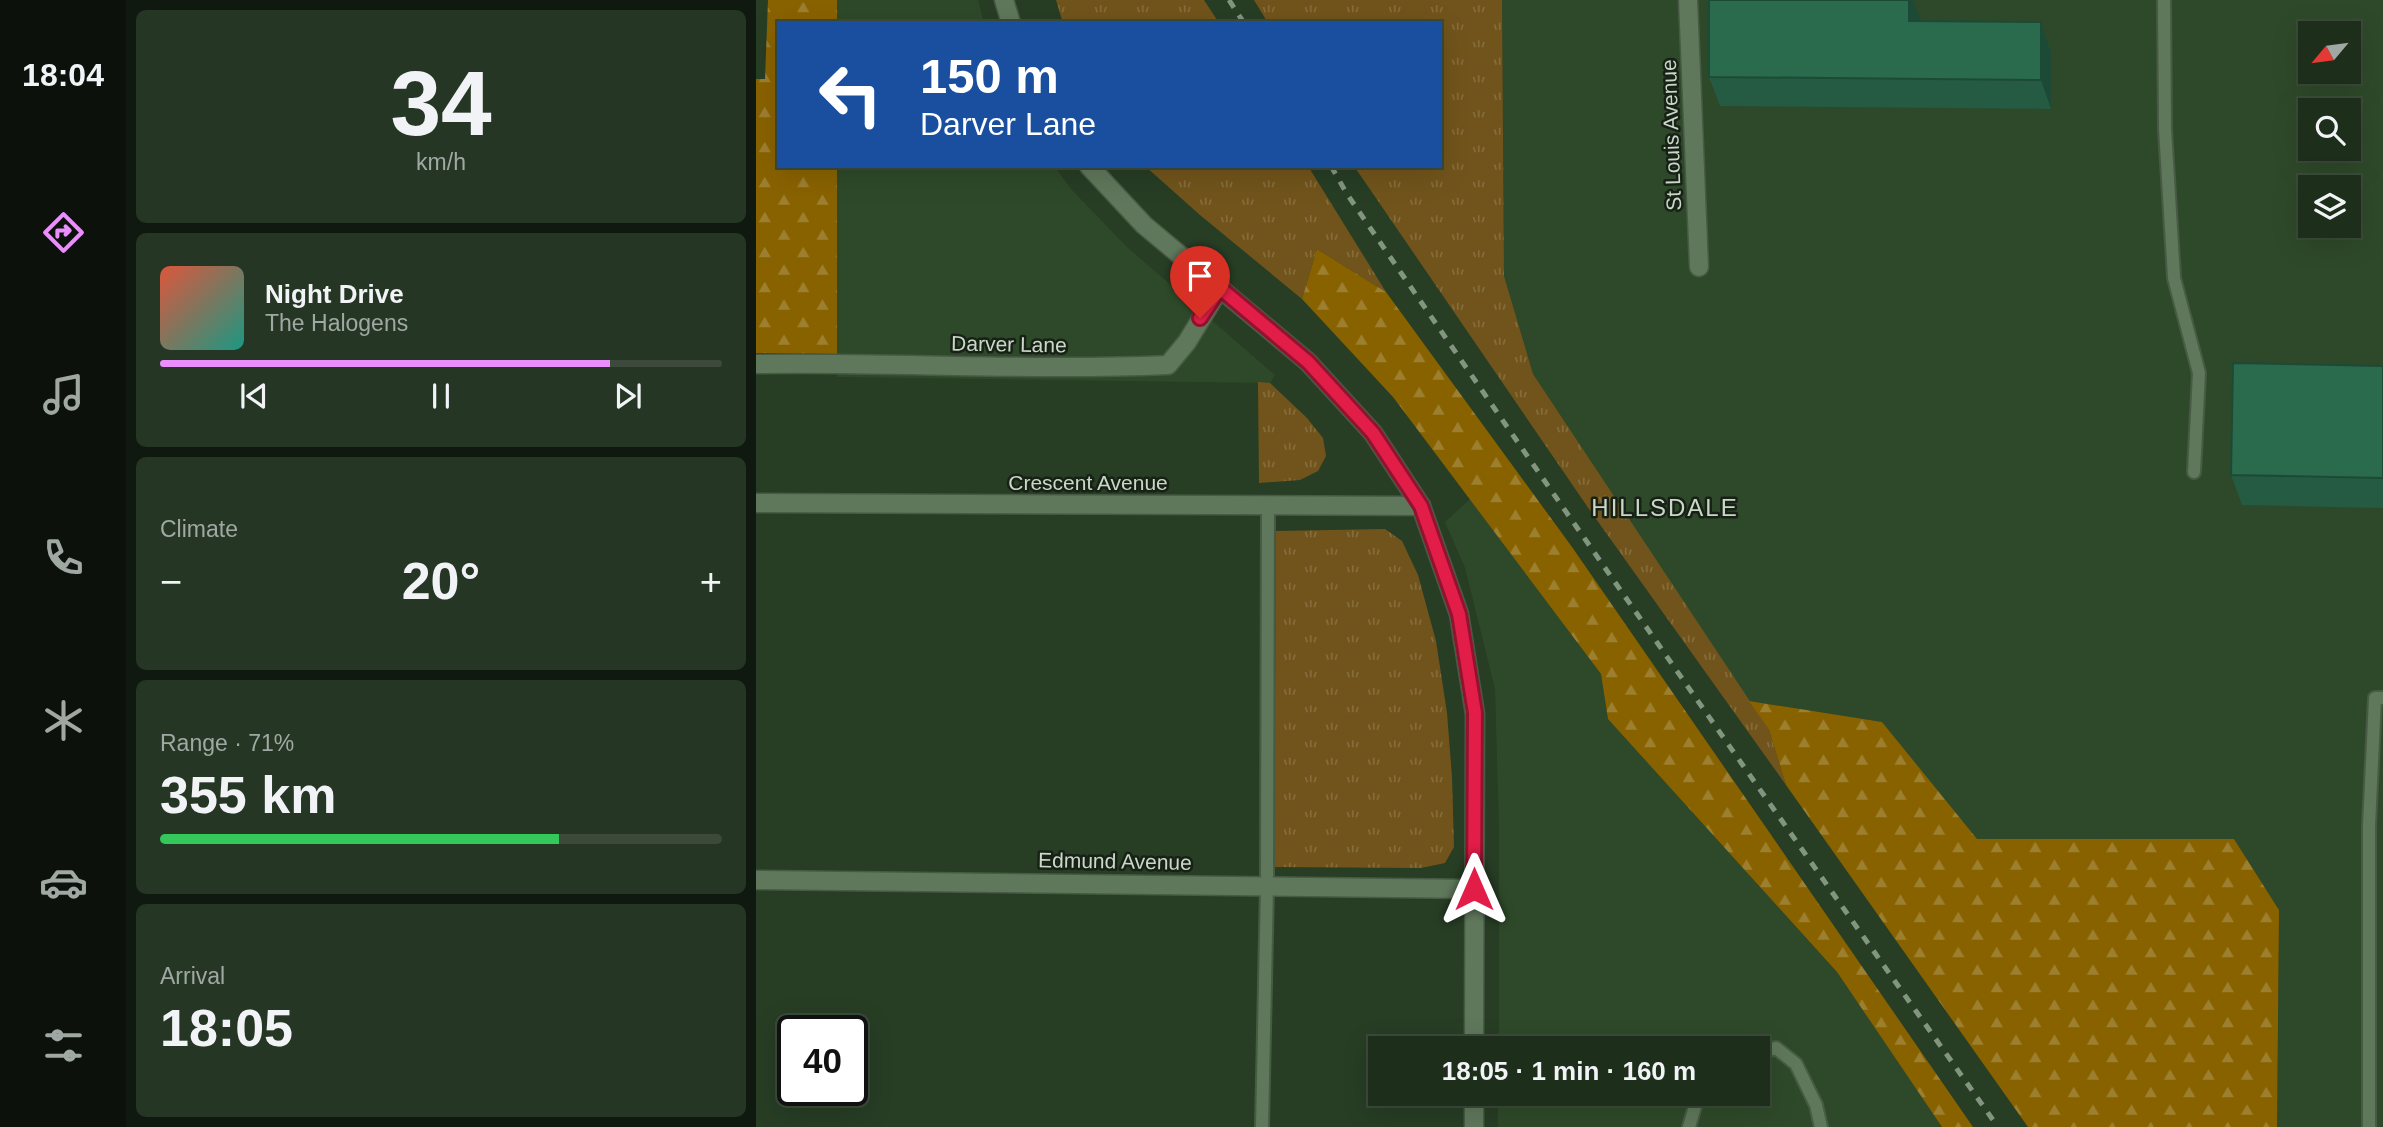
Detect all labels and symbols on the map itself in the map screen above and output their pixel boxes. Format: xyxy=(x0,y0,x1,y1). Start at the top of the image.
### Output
north arrow xyxy=(2298,21,2361,84)
street label: St Louis Avenue xyxy=(1657,59,1685,211)
pin xyxy=(1170,246,1230,318)
street label: Darver Lane xyxy=(951,331,1067,357)
street label: Crescent Avenue xyxy=(1008,471,1168,494)
district label: HILLSDALE xyxy=(1591,494,1739,521)
street label: Edmund Avenue xyxy=(1038,848,1192,874)
position arrow xyxy=(1437,852,1511,926)
speed limit sign: 40 xyxy=(777,1015,868,1106)

